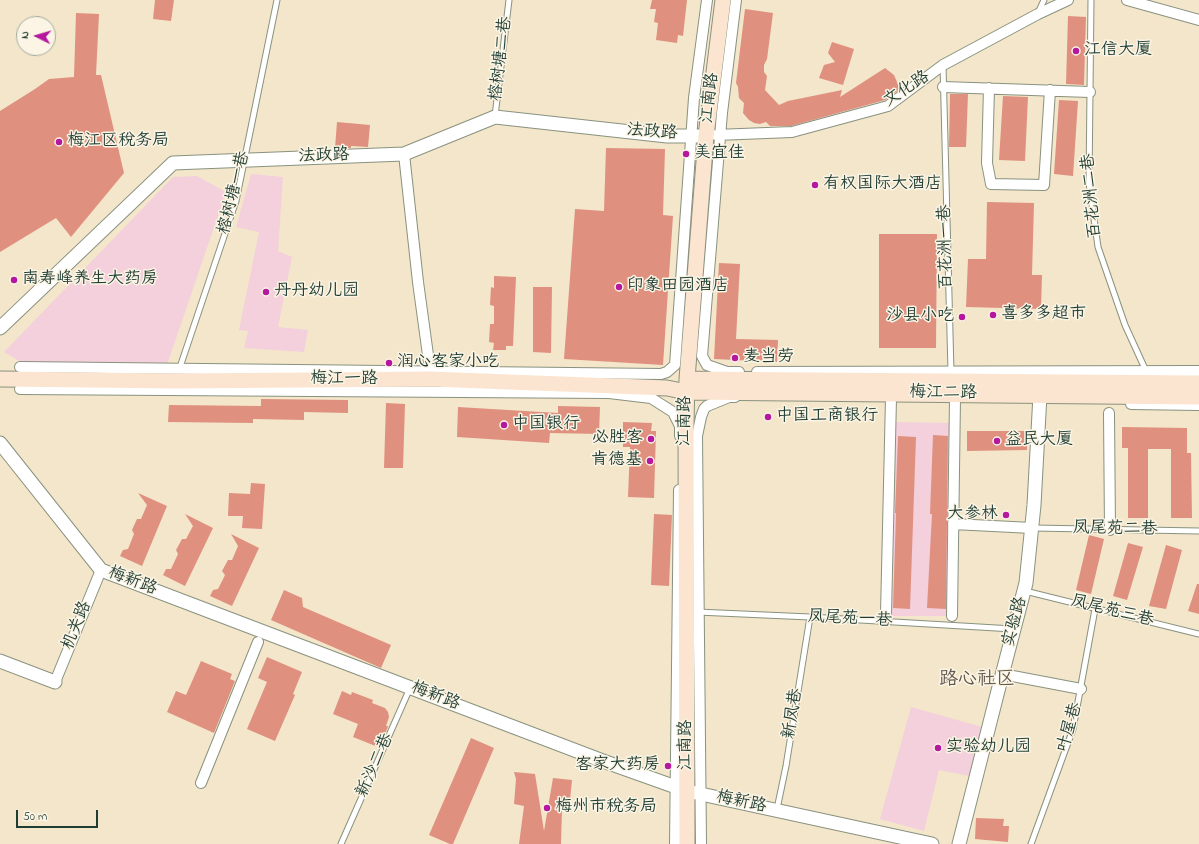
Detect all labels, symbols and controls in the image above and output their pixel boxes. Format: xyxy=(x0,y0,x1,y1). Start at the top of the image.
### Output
north arrow xyxy=(16,16,56,56)
street label: 榕树塘二巷 xyxy=(487,16,517,102)
text: N xyxy=(17,31,33,39)
place label: 江信大厦 xyxy=(1084,41,1152,61)
marker: 江信大厦 xyxy=(1071,46,1081,56)
street label: 文化路 xyxy=(880,68,934,112)
street label: 江南路 xyxy=(698,71,724,125)
street label: 法政路 xyxy=(626,121,678,145)
place label: 梅江区税务局 xyxy=(67,132,169,152)
marker: 梅江区税务局 xyxy=(54,137,64,147)
place label: 美宜佳 xyxy=(694,144,745,164)
street label: 法政路 xyxy=(298,146,350,168)
street label: 榕树塘一巷 xyxy=(215,149,255,237)
marker: 美宜佳 xyxy=(681,149,691,159)
street label: 百花洲二巷 xyxy=(1079,153,1107,239)
place label: 有权国际大酒店 xyxy=(823,175,942,195)
marker: 有权国际大酒店 xyxy=(810,180,820,190)
street label: 百花洲一巷 xyxy=(936,204,958,290)
place label: 南寿峰养生大药房 xyxy=(22,270,158,290)
marker: 南寿峰养生大药房 xyxy=(9,275,19,285)
place label: 印象田园酒店 xyxy=(627,277,729,297)
place label: 丹丹幼儿园 xyxy=(274,282,359,302)
marker: 印象田园酒店 xyxy=(614,282,624,292)
marker: 丹丹幼儿园 xyxy=(261,287,271,297)
place label: 喜多多超市 xyxy=(1001,305,1086,325)
place label: 沙县小吃 xyxy=(886,307,954,327)
marker: 喜多多超市 xyxy=(988,310,998,320)
marker: 沙县小吃 xyxy=(957,312,967,322)
place label: 麦当劳 xyxy=(743,348,794,368)
place label: 润心客家小吃 xyxy=(397,353,499,373)
marker: 麦当劳 xyxy=(730,353,740,363)
marker: 润心客家小吃 xyxy=(384,358,394,368)
street label: 梅江一路 xyxy=(310,370,378,390)
street label: 梅江二路 xyxy=(909,383,977,405)
street label: 江南路 xyxy=(675,395,697,447)
place label: 中国工商银行 xyxy=(776,407,878,427)
marker: 中国工商银行 xyxy=(763,412,773,422)
place label: 中国银行 xyxy=(512,415,580,435)
marker: 中国银行 xyxy=(499,420,509,430)
place label: 必胜客 xyxy=(592,429,643,449)
place label: 益民大厦 xyxy=(1005,431,1073,451)
marker: 必胜客 xyxy=(646,434,656,444)
marker: 益民大厦 xyxy=(992,436,1002,446)
place label: 肯德基 xyxy=(591,451,642,471)
marker: 肯德基 xyxy=(645,456,655,466)
place label: 大参林 xyxy=(947,505,998,525)
marker: 大参林 xyxy=(1001,510,1011,520)
street label: 凤尾苑二巷 xyxy=(1072,519,1158,541)
street label: 梅新路 xyxy=(105,563,159,601)
street label: 凤尾苑三巷 xyxy=(1068,592,1156,632)
street label: 实验路 xyxy=(1000,595,1032,649)
street label: 机关路 xyxy=(59,599,97,653)
street label: 凤尾苑一巷 xyxy=(807,608,893,632)
district label: 路心社区 xyxy=(939,670,1015,692)
street label: 梅新路 xyxy=(408,678,462,716)
street label: 新凤巷 xyxy=(780,687,808,741)
street label: 叶屋巷 xyxy=(1054,701,1088,755)
street label: 江南路 xyxy=(677,720,697,770)
street label: 新沙二巷 xyxy=(353,731,399,801)
place label: 实验幼儿园 xyxy=(946,738,1031,758)
marker: 实验幼儿园 xyxy=(933,743,943,753)
place label: 客家大药房 xyxy=(575,756,660,776)
marker: 客家大药房 xyxy=(663,761,673,771)
street label: 梅新路 xyxy=(714,788,768,818)
place label: 梅州市税务局 xyxy=(555,798,657,818)
scale bar xyxy=(18,802,100,828)
marker: 梅州市税务局 xyxy=(542,803,552,813)
text: 50 m xyxy=(23,808,47,826)

